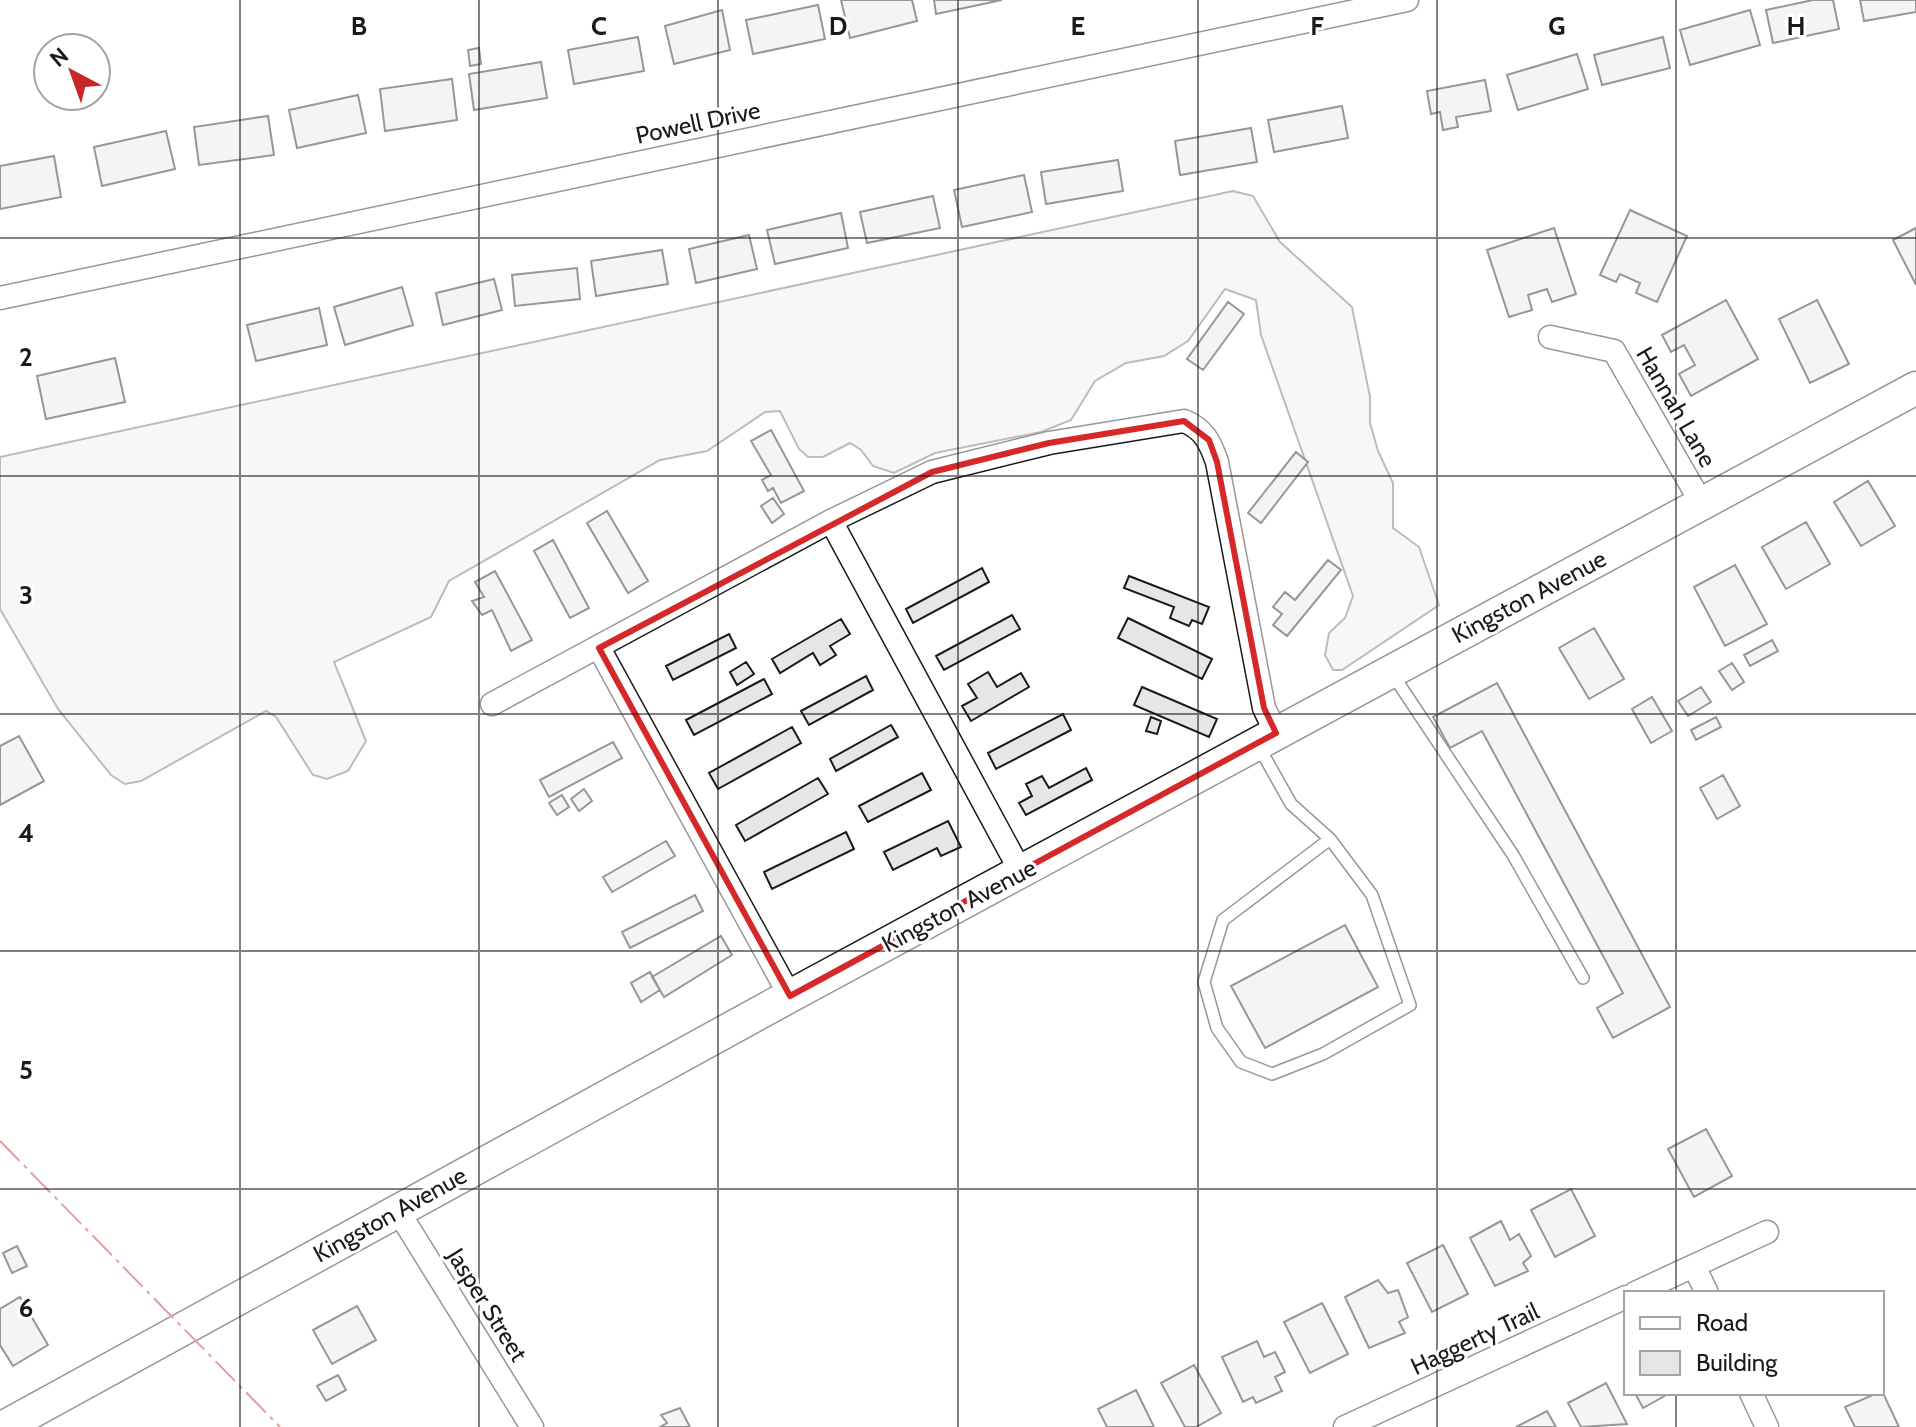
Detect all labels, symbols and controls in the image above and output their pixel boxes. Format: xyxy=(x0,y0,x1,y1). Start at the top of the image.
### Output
text: B xyxy=(351,10,367,42)
text: C xyxy=(591,10,607,42)
text: D xyxy=(829,10,847,42)
text: E xyxy=(1071,10,1085,42)
text: F xyxy=(1310,10,1324,42)
text: G xyxy=(1548,10,1566,42)
text: H xyxy=(1787,10,1805,42)
north arrow xyxy=(32,32,112,112)
text: N xyxy=(44,42,74,73)
street label: Powell Drive xyxy=(633,95,763,150)
text: 2 xyxy=(19,341,33,373)
street label: Hannah Lane xyxy=(1630,341,1723,472)
street label: Kingston Avenue xyxy=(1447,544,1611,649)
text: 3 xyxy=(19,579,33,611)
text: 4 xyxy=(18,817,34,849)
street label: Kingston Avenue xyxy=(877,853,1041,958)
text: 5 xyxy=(19,1054,33,1086)
street label: Kingston Avenue xyxy=(308,1161,471,1269)
street label: Jasper Street xyxy=(441,1242,534,1367)
legend xyxy=(1624,1291,1884,1395)
text: 6 xyxy=(19,1292,33,1324)
street label: Haggerty Trail xyxy=(1406,1296,1544,1381)
text: Road xyxy=(1696,1308,1748,1337)
text: Building xyxy=(1696,1348,1778,1377)

